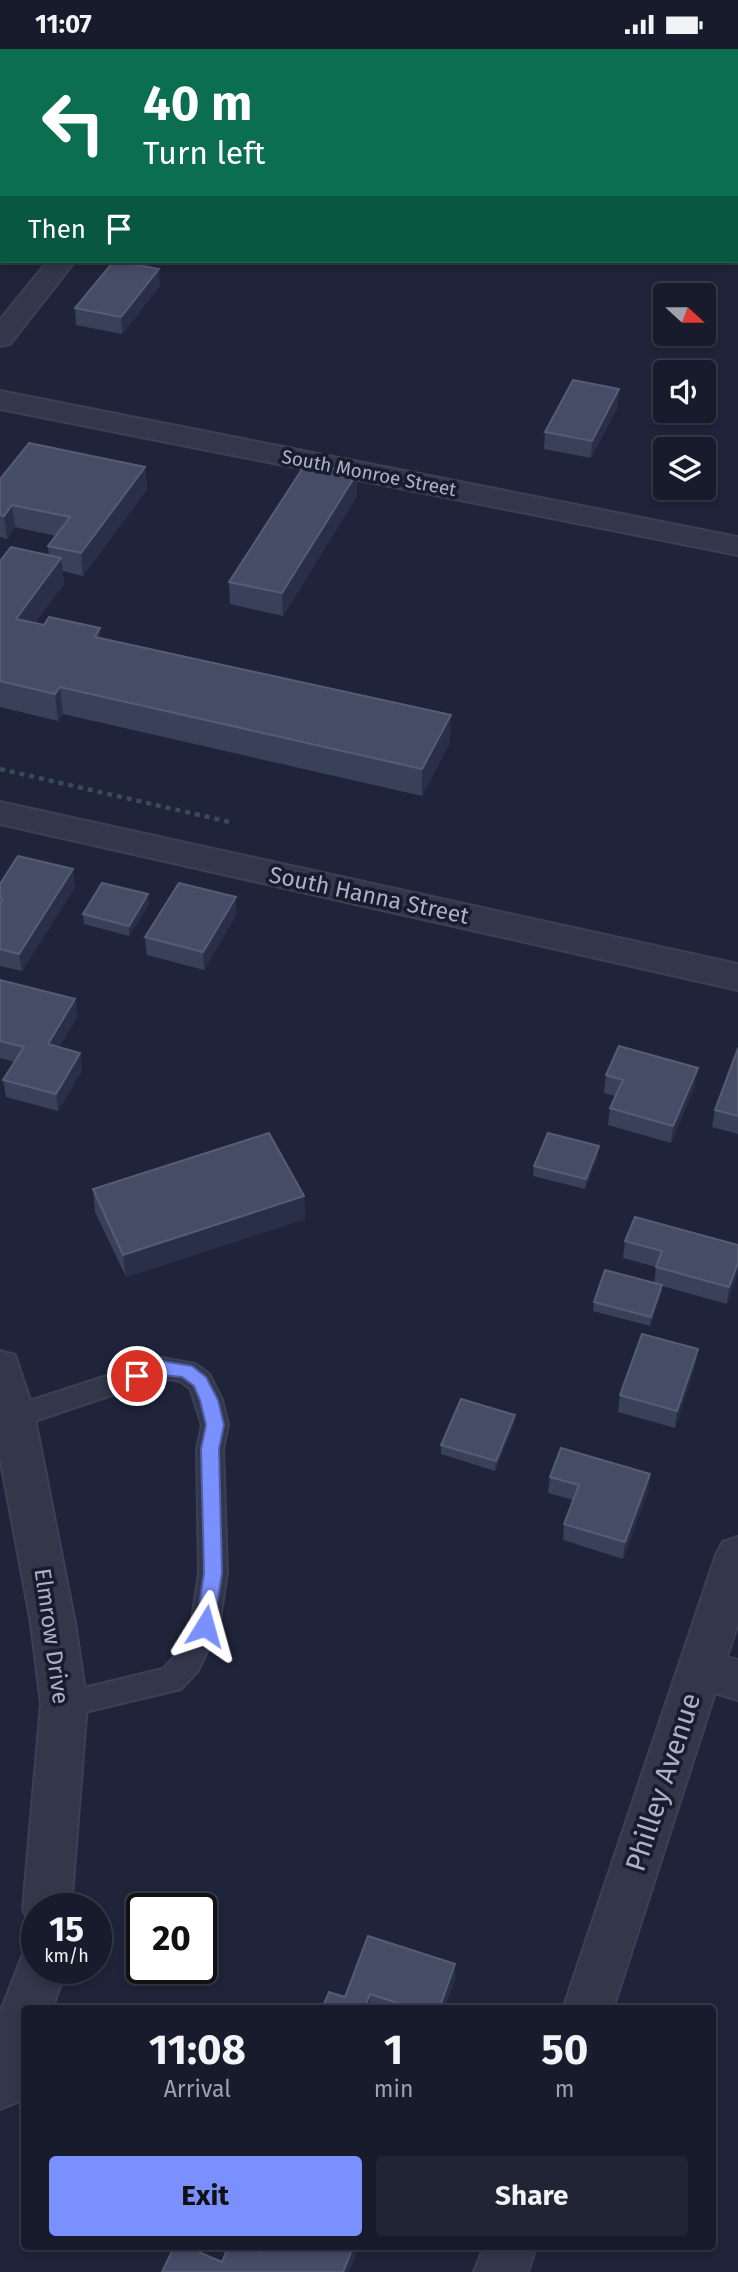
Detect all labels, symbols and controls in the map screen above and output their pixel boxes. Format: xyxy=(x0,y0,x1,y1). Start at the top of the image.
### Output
text: 11:07 xyxy=(35,9,92,40)
text: 40 m xyxy=(143,74,252,133)
icon: left xyxy=(28,77,119,168)
text: Turn left xyxy=(143,134,265,172)
icon: arrive xyxy=(100,210,138,248)
text: Then xyxy=(28,214,86,245)
north arrow xyxy=(653,283,716,347)
map controls xyxy=(653,283,716,500)
button: sound xyxy=(653,360,716,423)
button: layers xyxy=(653,437,716,500)
street label: South Monroe Street xyxy=(280,445,458,501)
street label: South Hanna Street xyxy=(267,860,472,930)
pin xyxy=(107,1346,167,1406)
icon: arrive xyxy=(118,1357,156,1395)
street label: Elmrow Drive xyxy=(29,1566,75,1706)
position arrow xyxy=(168,1589,242,1663)
street label: Philley Avenue xyxy=(619,1689,707,1875)
speed limit sign: 20 xyxy=(126,1893,217,1984)
text: 15 xyxy=(49,1908,84,1950)
text: km/h xyxy=(44,1945,89,1967)
text: 11:08 xyxy=(149,2025,246,2075)
text: 1 xyxy=(384,2025,403,2075)
text: 50 xyxy=(541,2025,588,2075)
text: Arrival xyxy=(164,2075,231,2103)
text: min xyxy=(374,2075,413,2103)
text: m xyxy=(555,2075,575,2103)
button: Exit xyxy=(49,2156,362,2236)
button: Share xyxy=(376,2156,688,2236)

